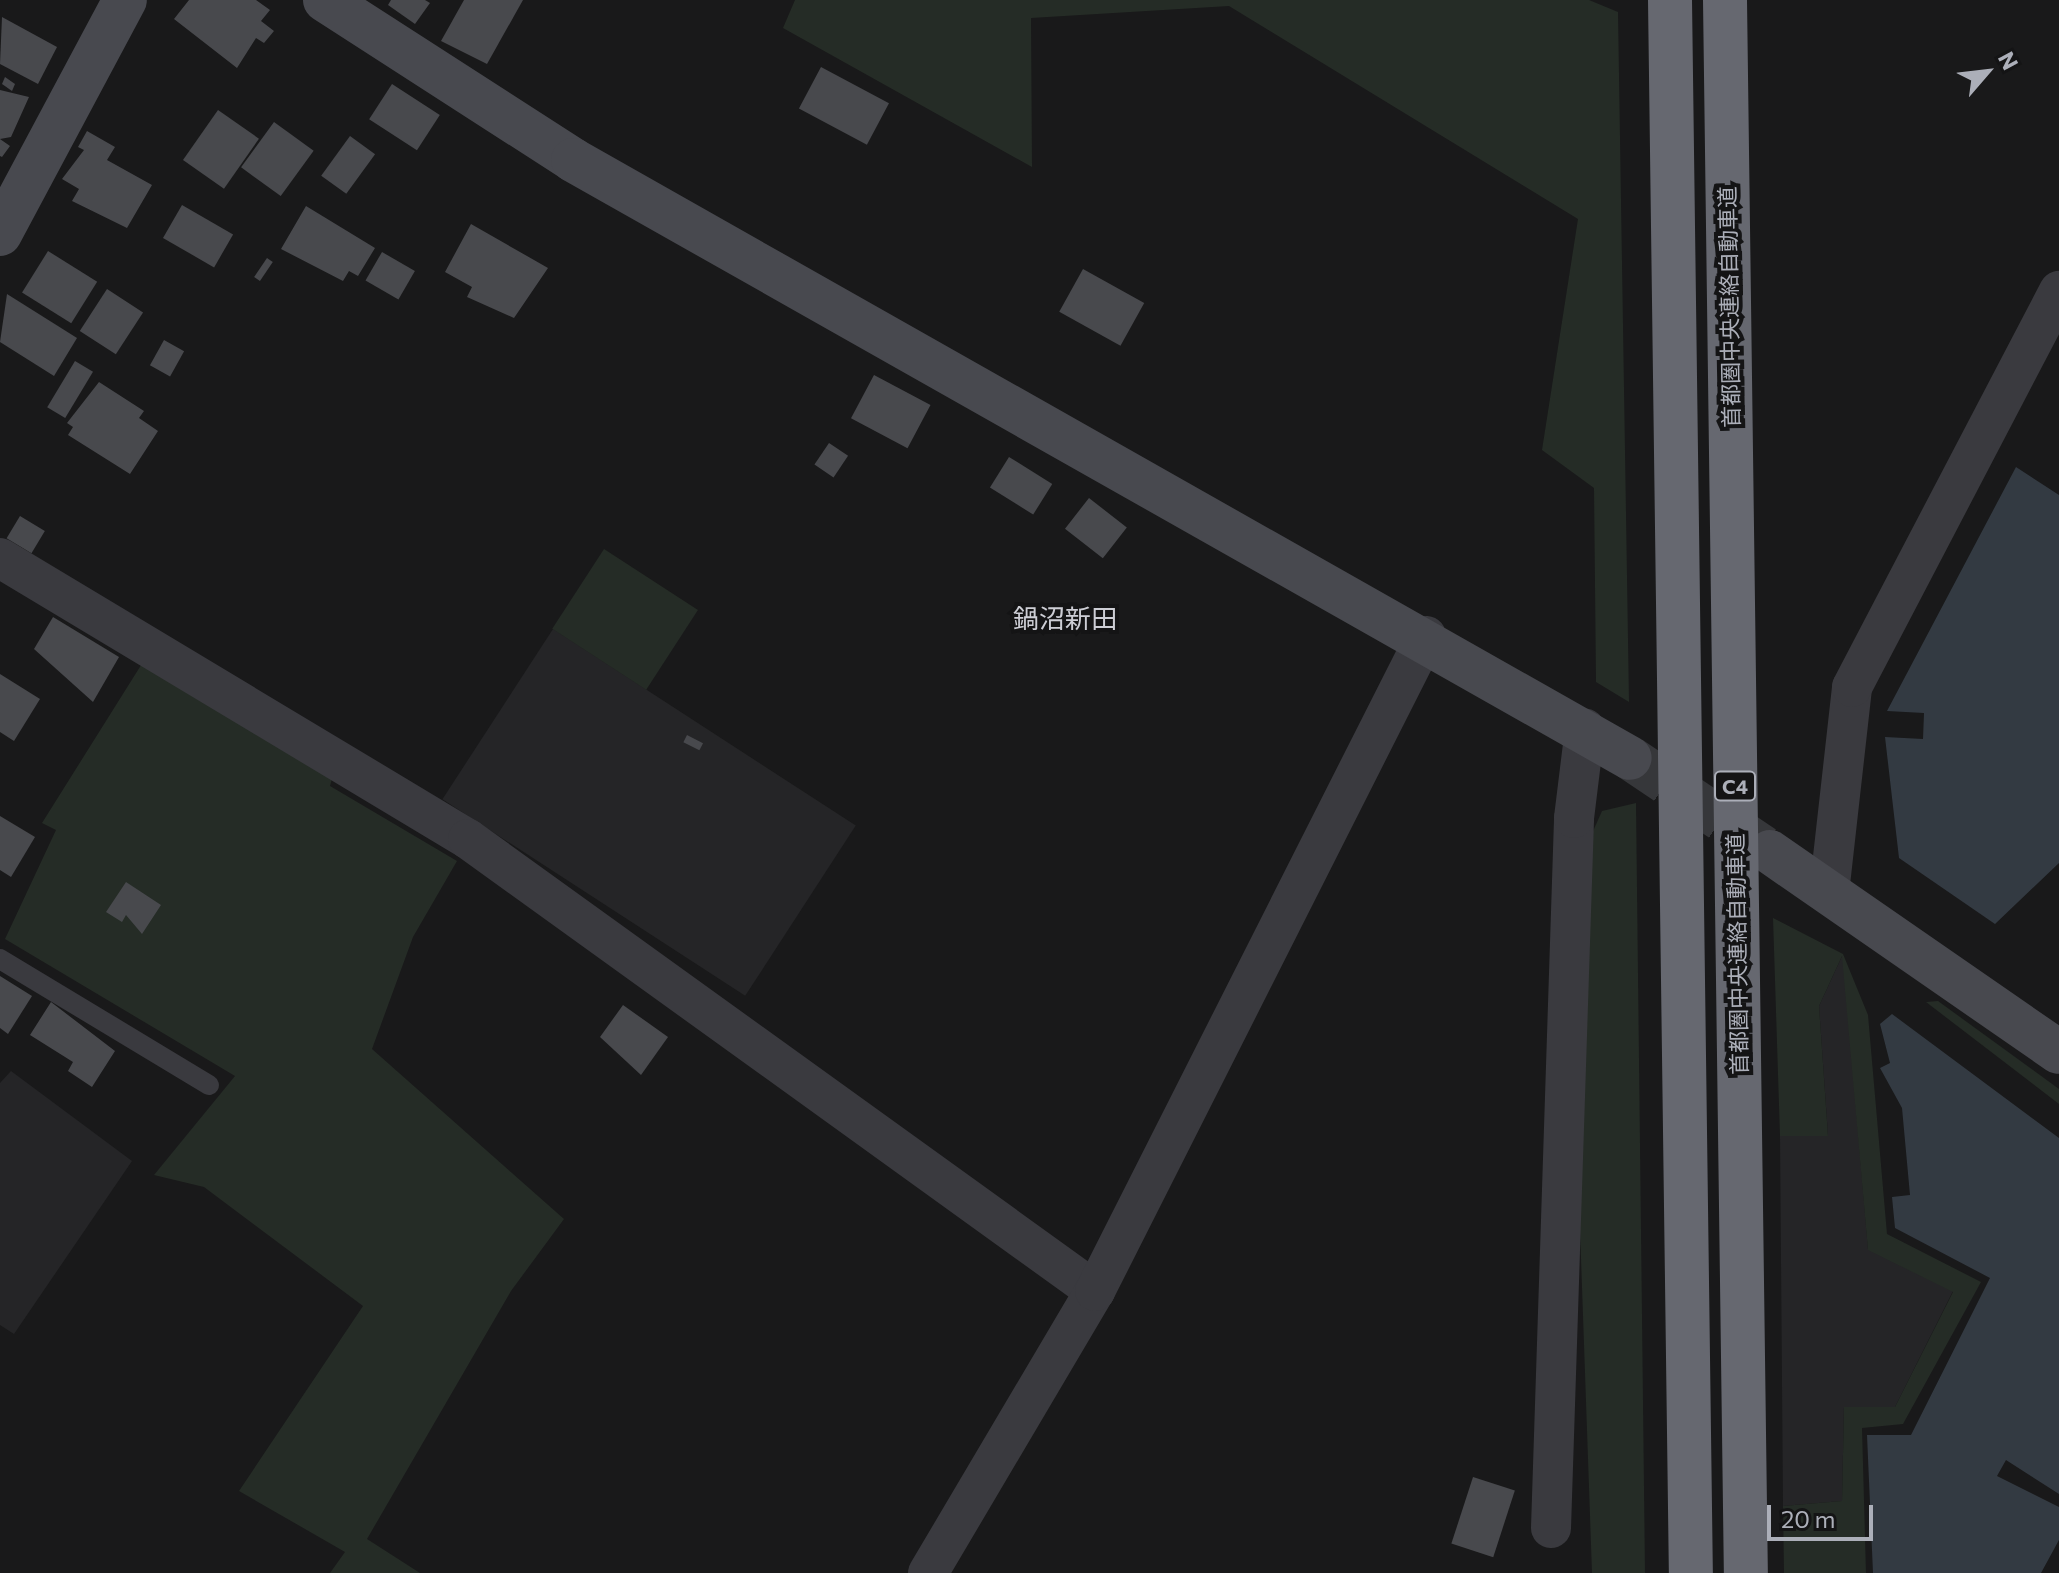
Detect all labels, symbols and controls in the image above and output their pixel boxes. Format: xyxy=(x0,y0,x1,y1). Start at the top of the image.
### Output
north arrow xyxy=(1947,32,2027,112)
text: N xyxy=(1993,47,2024,74)
street label: 首都圏中央連絡自動車道 xyxy=(1714,186,1744,428)
district label: 鍋沼新田 xyxy=(1013,602,1117,634)
road number: C4 xyxy=(1713,770,1757,802)
street label: 首都圏中央連絡自動車道 xyxy=(1722,833,1752,1075)
scale bar xyxy=(1771,1489,1877,1539)
text: 20 m xyxy=(1781,1504,1835,1533)

